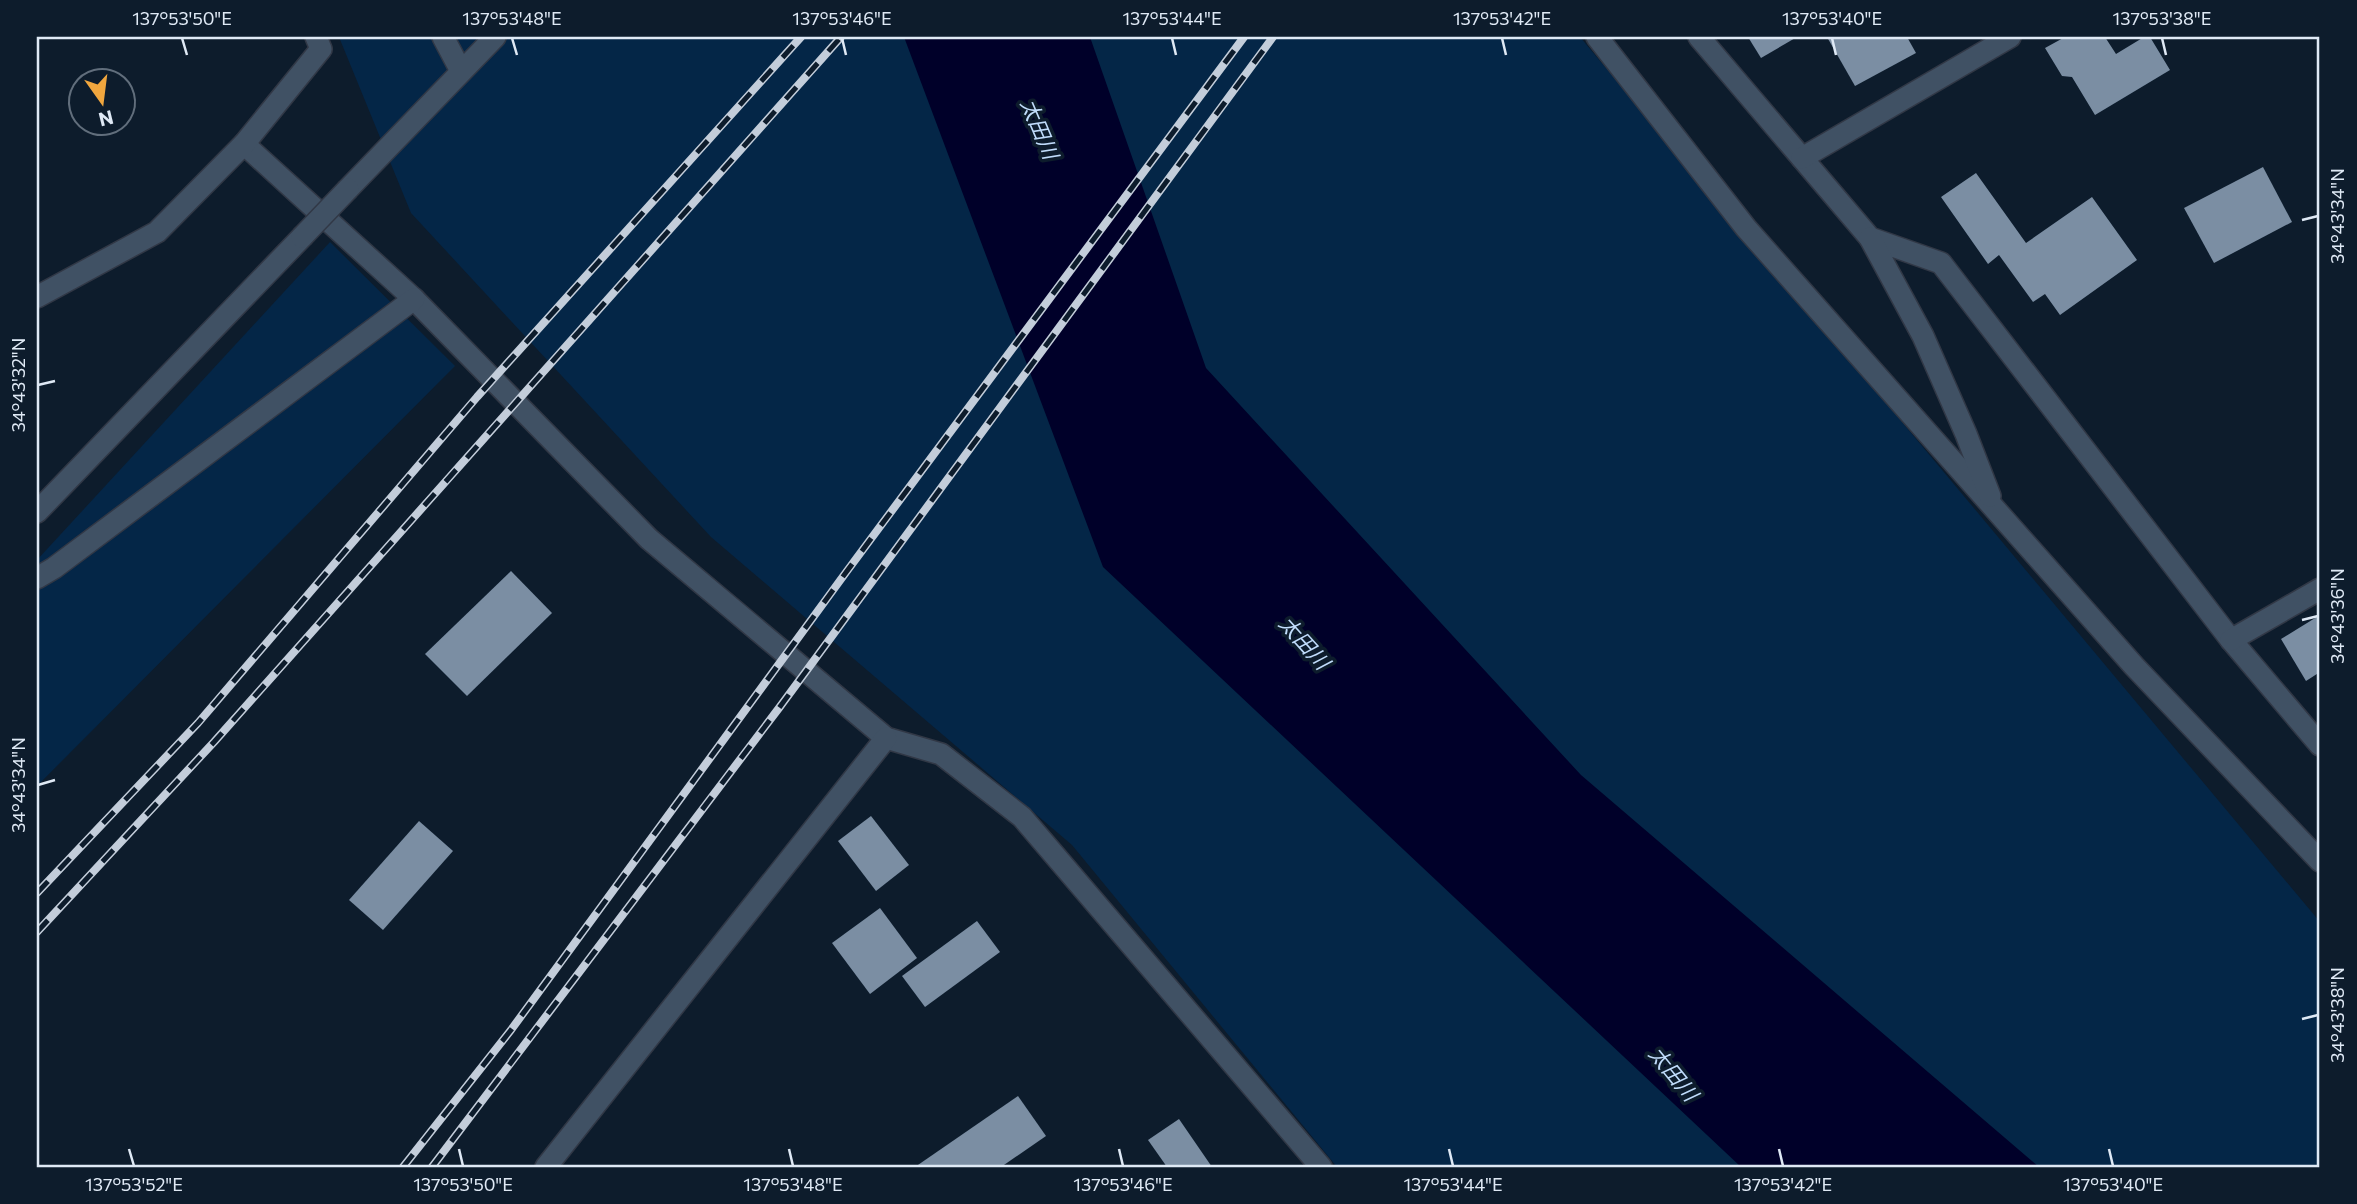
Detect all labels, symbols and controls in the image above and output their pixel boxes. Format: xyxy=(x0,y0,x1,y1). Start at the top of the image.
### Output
text: 137°53'50"E xyxy=(132,7,232,29)
text: 137°53'48"E xyxy=(462,7,562,29)
text: 137°53'46"E xyxy=(792,7,892,29)
text: 137°53'44"E xyxy=(1122,7,1222,29)
text: 137°53'42"E xyxy=(1453,7,1551,29)
text: 137°53'40"E xyxy=(1782,7,1882,29)
text: 137°53'38"E xyxy=(2113,7,2211,29)
north arrow xyxy=(66,66,136,136)
water label: 太田川 xyxy=(1017,95,1065,164)
text: N xyxy=(97,106,116,132)
text: 34°43'34"N xyxy=(2326,168,2348,264)
text: 34°43'32"N xyxy=(7,338,29,432)
text: 34°43'36"N xyxy=(2326,568,2348,664)
water label: 太田川 xyxy=(1275,610,1337,675)
text: 34°43'34"N xyxy=(7,737,29,833)
text: 34°43'38"N xyxy=(2326,967,2348,1063)
water label: 太田川 xyxy=(1645,1041,1705,1107)
text: 137°53'52"E xyxy=(85,1173,183,1195)
text: 137°53'50"E xyxy=(413,1173,513,1195)
text: 137°53'48"E xyxy=(743,1173,843,1195)
text: 137°53'46"E xyxy=(1073,1173,1173,1195)
text: 137°53'44"E xyxy=(1403,1173,1503,1195)
text: 137°53'42"E xyxy=(1734,1173,1832,1195)
text: 137°53'40"E xyxy=(2063,1173,2163,1195)

